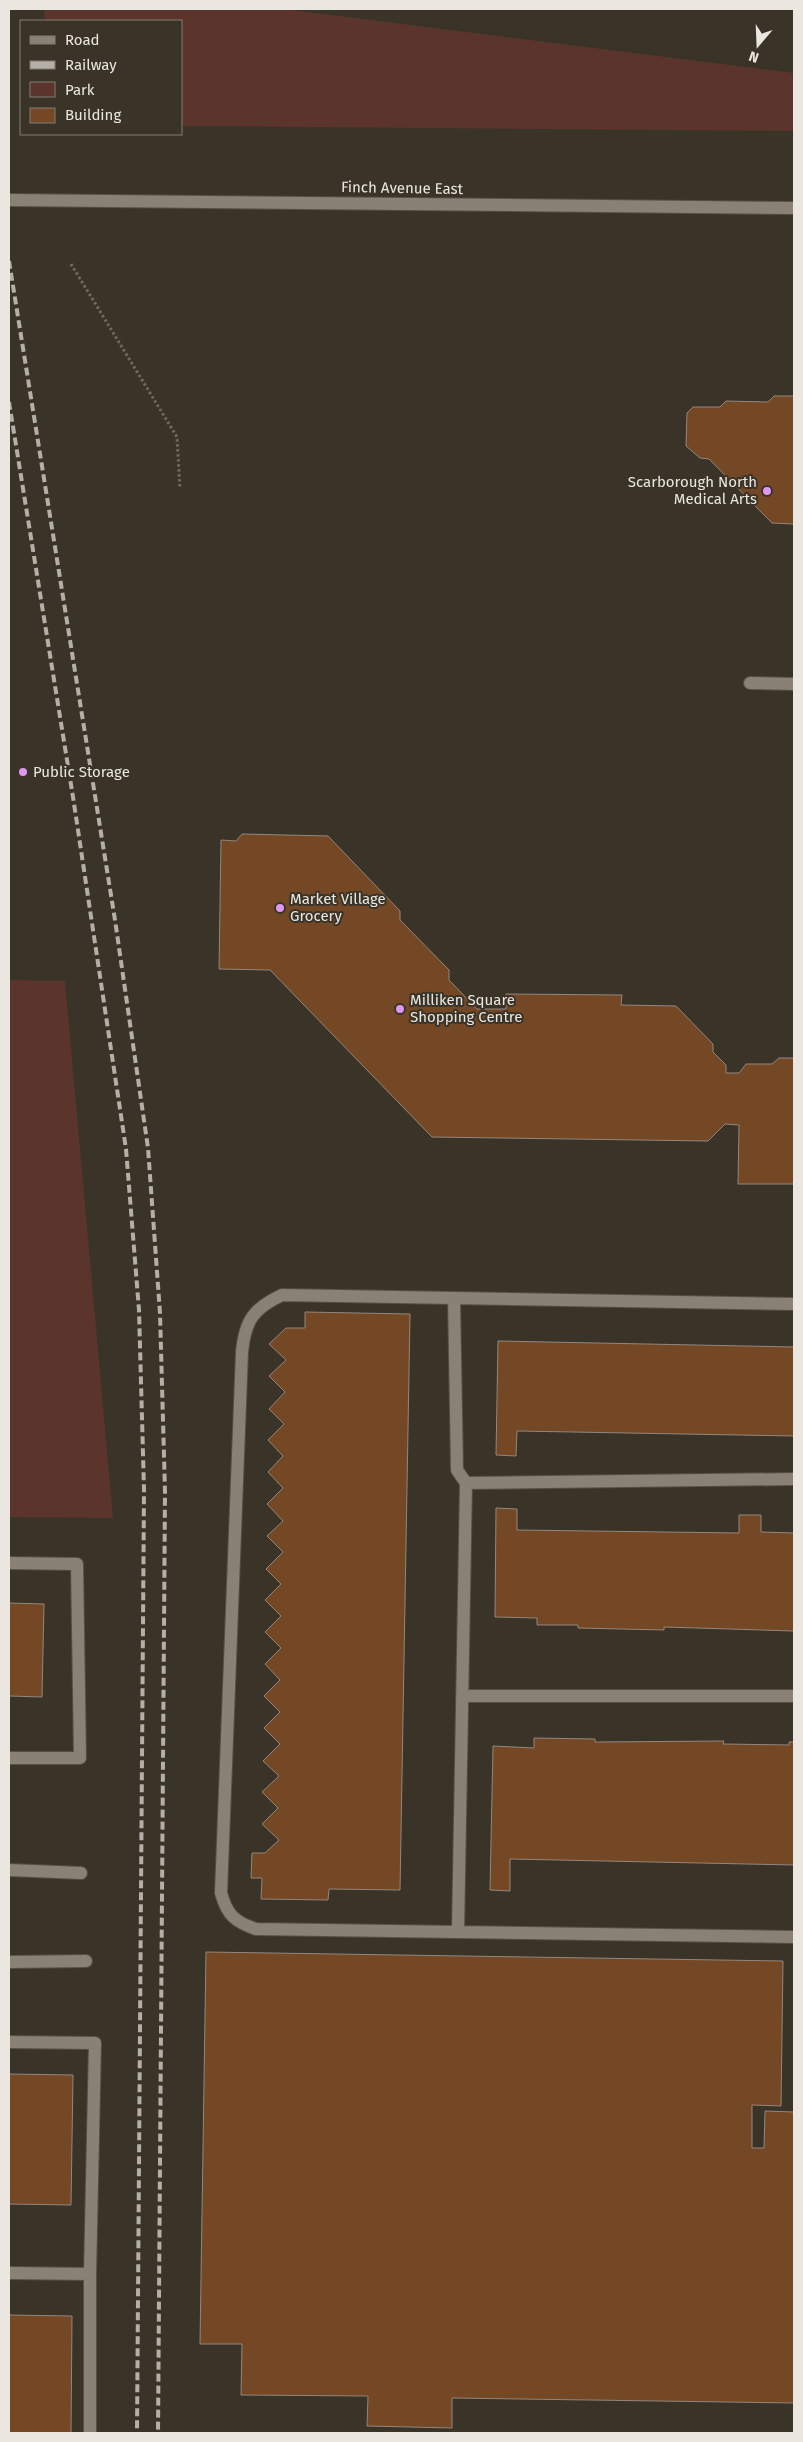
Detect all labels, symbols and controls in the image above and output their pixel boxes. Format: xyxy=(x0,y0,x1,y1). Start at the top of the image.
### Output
legend xyxy=(20,20,182,135)
north arrow xyxy=(733,20,783,70)
text: Road xyxy=(65,31,100,49)
text: N xyxy=(747,47,761,66)
text: Railway xyxy=(65,56,117,74)
text: Park xyxy=(65,81,95,99)
text: Building xyxy=(65,106,121,124)
street label: Finch Avenue East xyxy=(341,178,464,198)
place label: Scarborough North Medical Arts xyxy=(628,473,757,508)
marker: Scarborough North Medical Arts xyxy=(761,485,773,497)
place label: Public Storage xyxy=(33,763,130,781)
marker: Public Storage xyxy=(17,766,29,778)
place label: Market Village Grocery xyxy=(290,890,386,925)
marker: Market Village Grocery xyxy=(274,902,286,914)
place label: Milliken Square Shopping Centre xyxy=(410,991,522,1026)
marker: Milliken Square Shopping Centre xyxy=(394,1003,406,1015)

